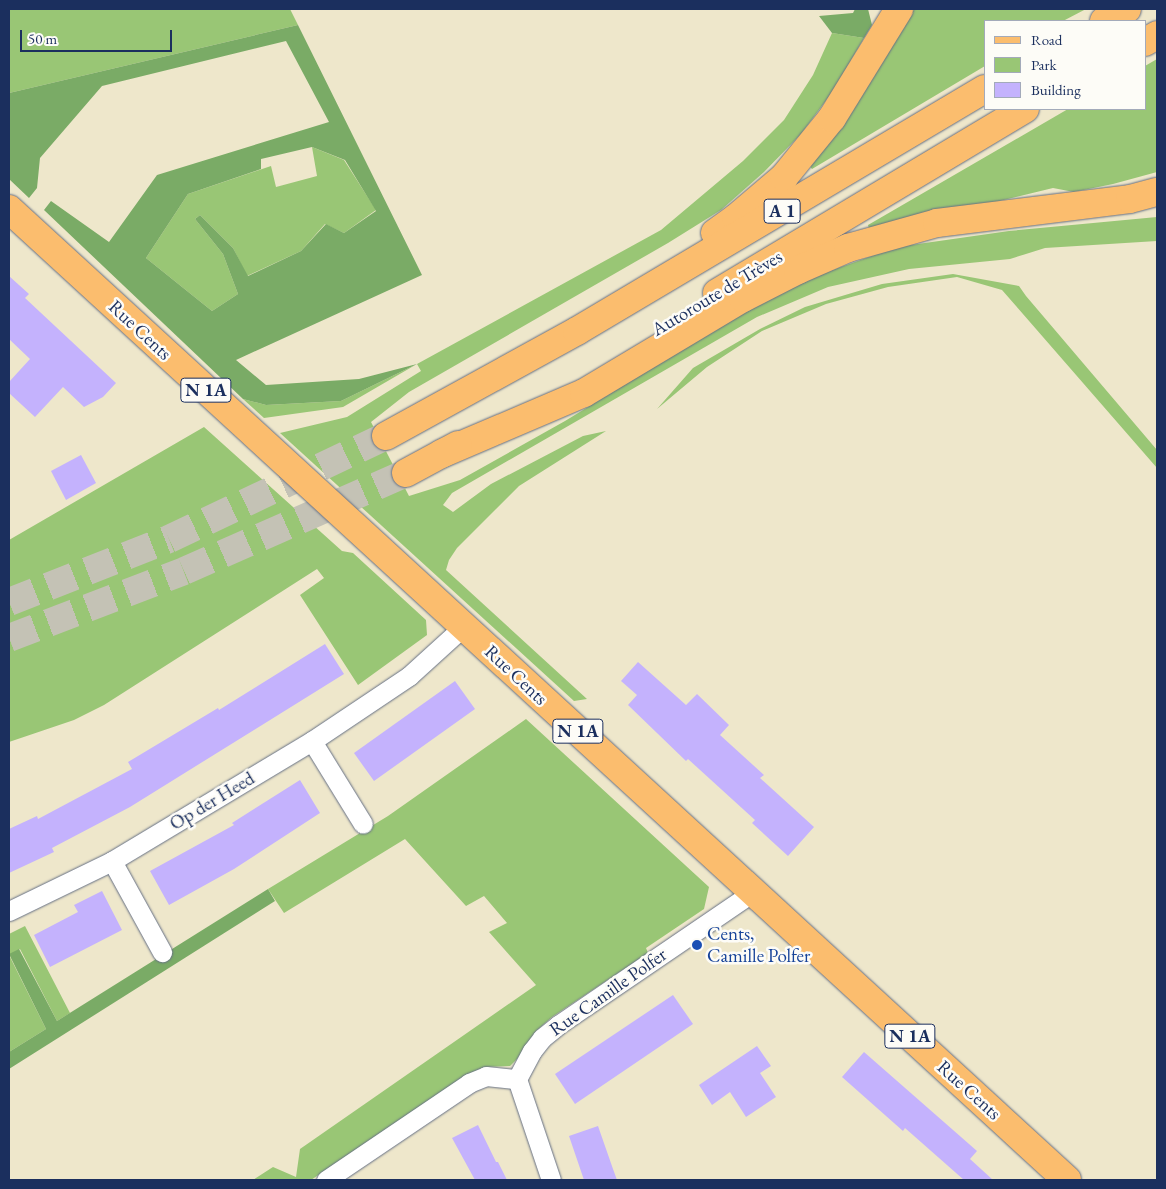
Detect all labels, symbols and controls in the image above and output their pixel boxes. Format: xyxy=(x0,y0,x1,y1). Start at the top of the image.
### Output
scale bar xyxy=(22,20,175,52)
legend xyxy=(984,20,1146,110)
text: 50 m xyxy=(28,29,57,48)
text: Road xyxy=(1031,30,1062,49)
text: Park xyxy=(1031,55,1057,74)
text: Building xyxy=(1031,80,1081,99)
road number: A 1 xyxy=(763,196,801,227)
street label: Autoroute de Trèves xyxy=(648,245,786,341)
street label: Rue Cents xyxy=(104,295,176,365)
road number: N 1A xyxy=(180,374,232,406)
street label: Rue Cents xyxy=(480,640,552,710)
road number: N 1A xyxy=(552,716,604,746)
street label: Op der Heed xyxy=(166,767,258,835)
place label: Cents, Camille Polfer xyxy=(707,923,810,967)
marker: Cents, Camille Polfer xyxy=(691,939,703,951)
street label: Rue Camille Polfer xyxy=(545,943,671,1041)
road number: N 1A xyxy=(884,1020,936,1052)
street label: Rue Cents xyxy=(932,1055,1006,1125)

